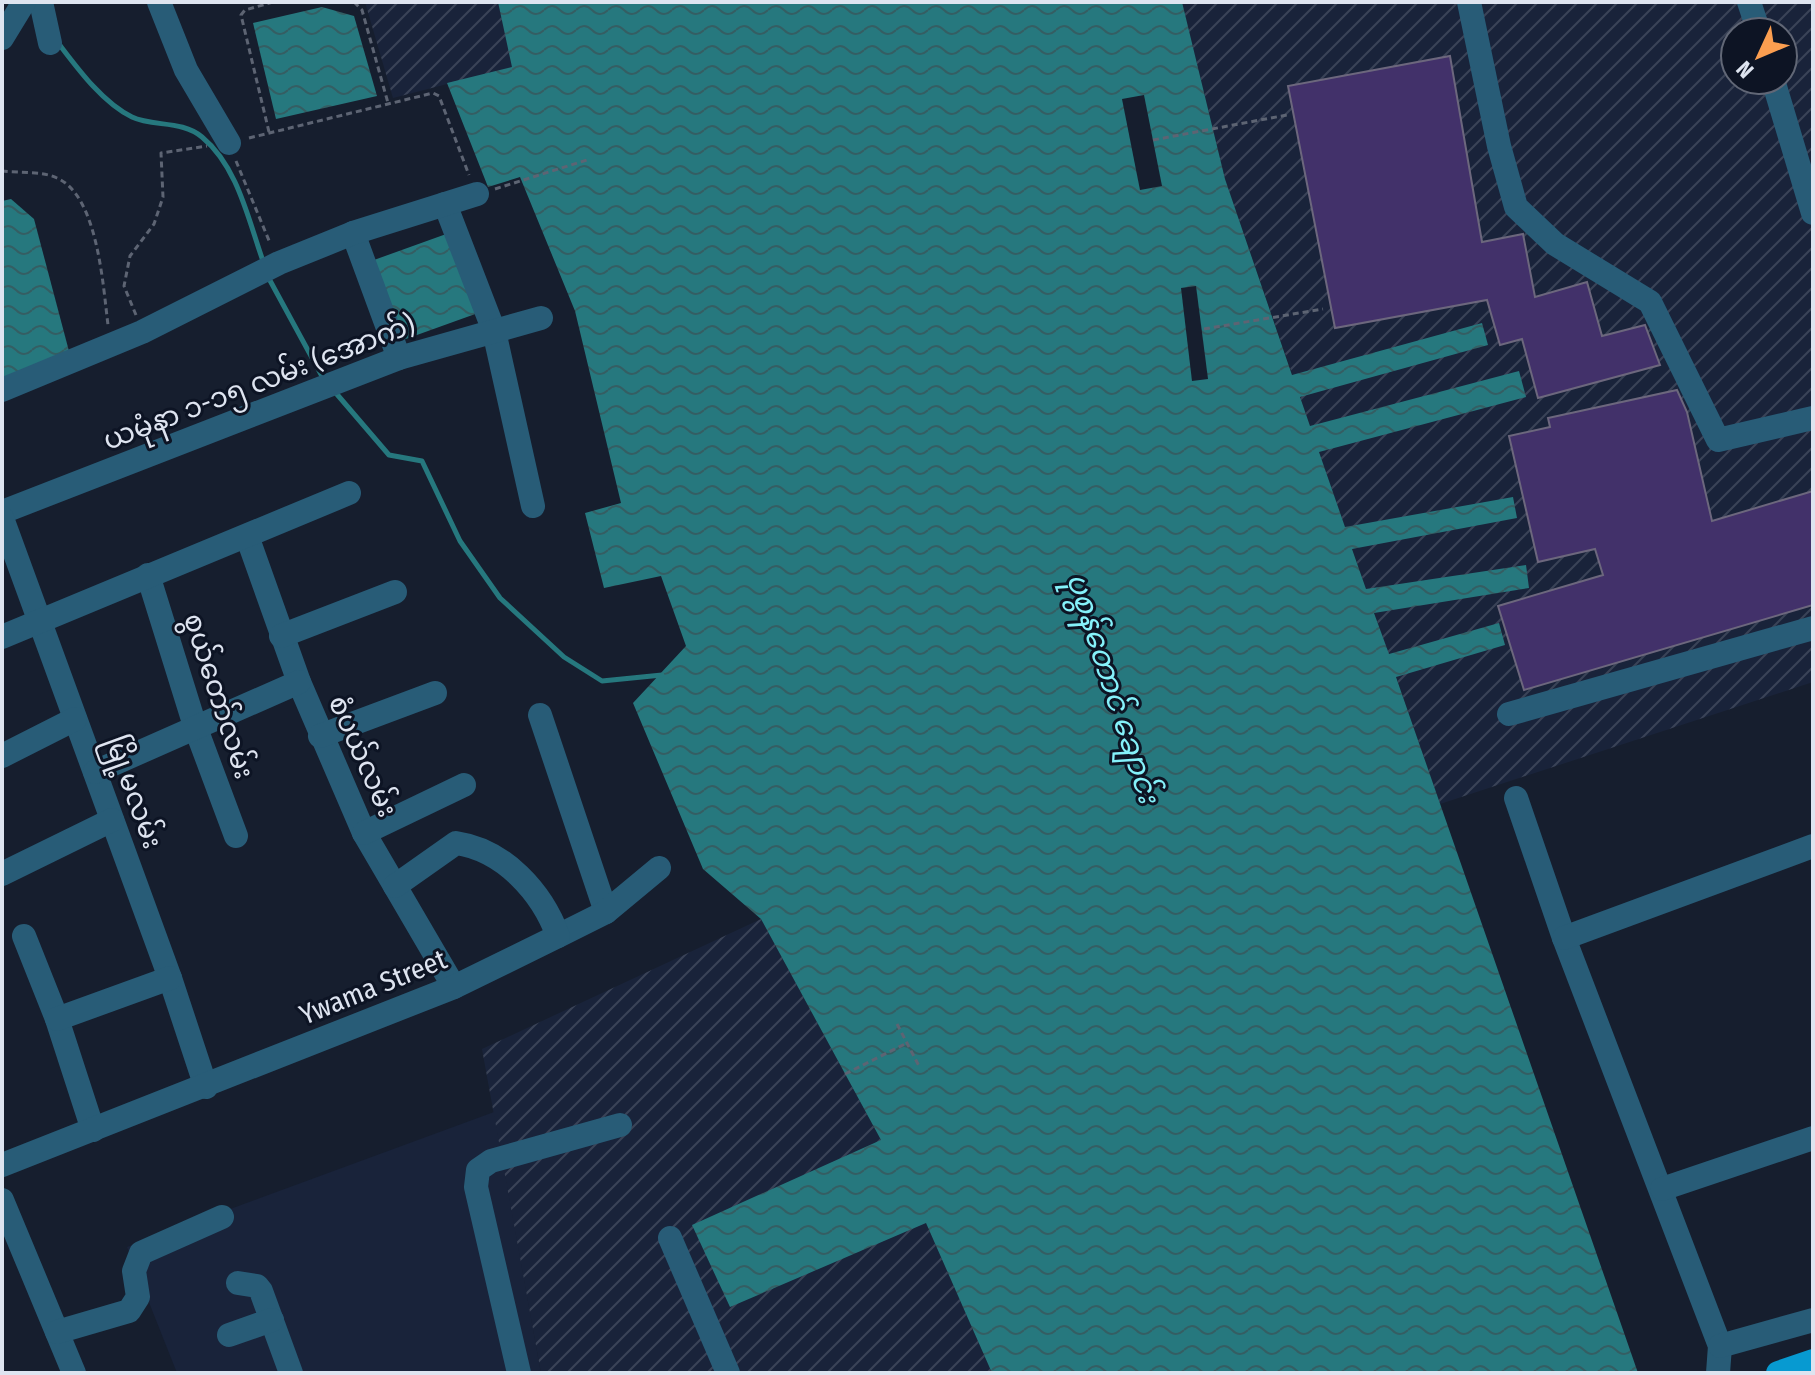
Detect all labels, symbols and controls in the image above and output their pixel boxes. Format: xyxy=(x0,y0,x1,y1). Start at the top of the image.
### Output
north arrow xyxy=(1719,16,1799,96)
text: N xyxy=(1731,55,1759,84)
street label: ယမုံနာ ၁-၁၅ လမ်း (အောက်) xyxy=(98,305,422,462)
water label: ပုစွန်တောင် ချောင်း xyxy=(1052,567,1171,811)
street label: စွယ်တော်လမ်း xyxy=(172,608,263,784)
street label: စံပယ်လမ်း xyxy=(322,689,406,822)
street label: မြို့မလမ်း xyxy=(93,730,171,855)
street label: Ywama Street xyxy=(295,942,452,1031)

